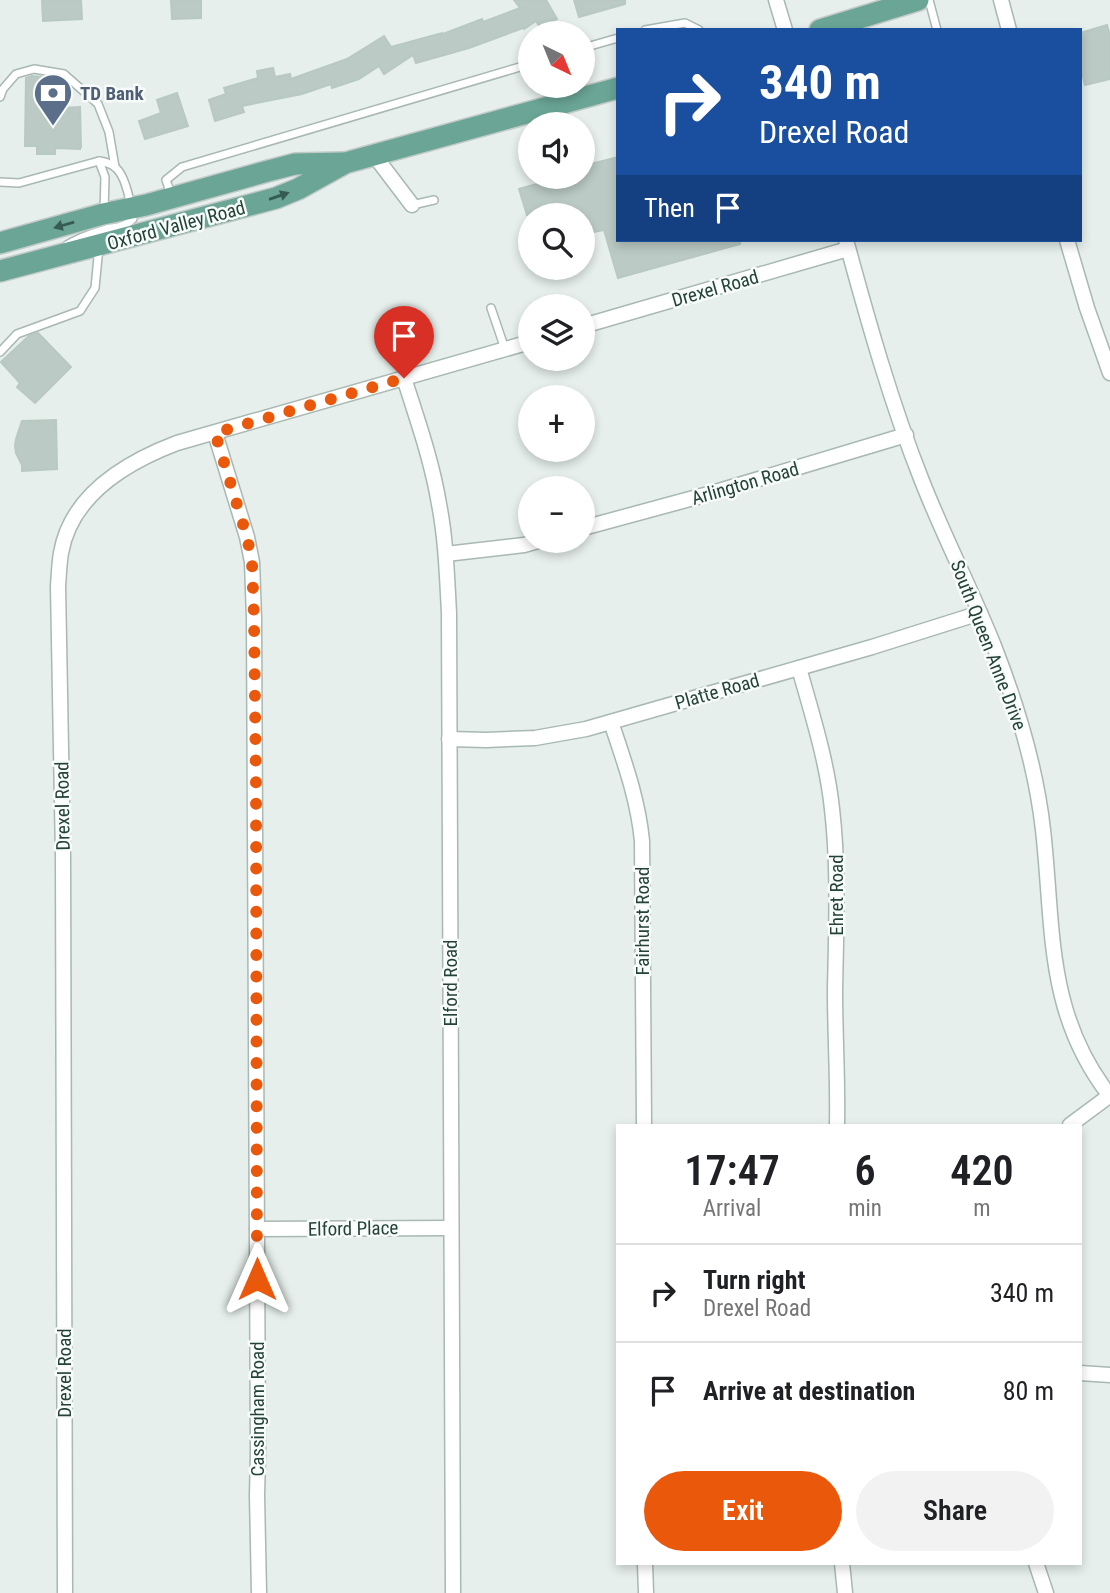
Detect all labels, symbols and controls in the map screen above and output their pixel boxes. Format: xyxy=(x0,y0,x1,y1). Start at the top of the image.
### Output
north arrow xyxy=(518,21,595,98)
map controls xyxy=(518,21,595,553)
text: 340 m xyxy=(759,54,881,111)
icon: right xyxy=(644,56,735,147)
bank icon: TD Bank xyxy=(32,72,74,127)
place label: TD Bank xyxy=(80,82,144,105)
button: sound xyxy=(518,112,595,189)
text: Drexel Road xyxy=(759,113,909,151)
icon: arrive xyxy=(709,189,747,227)
one-way arrow xyxy=(268,190,289,201)
text: Then xyxy=(644,193,695,223)
street label: Oxford Valley Road xyxy=(105,196,248,255)
button: search xyxy=(518,203,595,280)
one-way arrow xyxy=(53,220,75,231)
street label: Drexel Road xyxy=(669,265,761,312)
button: layers xyxy=(518,294,595,371)
pin xyxy=(374,306,434,378)
icon: arrive xyxy=(385,317,423,355)
button: + xyxy=(518,385,595,462)
street label: Arlington Road xyxy=(689,457,802,510)
button: − xyxy=(518,476,595,553)
street label: South Queen Anne Drive xyxy=(945,557,1032,734)
street label: Platte Road xyxy=(672,668,762,714)
street label: Drexel Road xyxy=(50,761,75,851)
street label: Ehret Road xyxy=(825,854,848,936)
street label: Fairhurst Road xyxy=(631,866,654,976)
street label: Elford Road xyxy=(439,940,462,1026)
text: 17:47 xyxy=(684,1146,780,1195)
text: 6 xyxy=(855,1146,876,1195)
text: 420 xyxy=(950,1146,1014,1195)
text: Arrival xyxy=(703,1195,761,1222)
text: min xyxy=(848,1195,882,1222)
text: m xyxy=(973,1195,991,1222)
street label: Elford Place xyxy=(308,1216,399,1241)
position arrow xyxy=(220,1242,294,1316)
text: Turn right xyxy=(703,1265,805,1295)
icon: right xyxy=(644,1274,682,1312)
text: 340 m xyxy=(990,1278,1054,1308)
text: Drexel Road xyxy=(703,1295,811,1322)
street label: Drexel Road xyxy=(53,1328,76,1418)
street label: Cassingham Road xyxy=(246,1341,269,1477)
icon: arrive xyxy=(644,1372,682,1410)
text: Arrive at destination xyxy=(703,1376,915,1406)
text: 80 m xyxy=(1003,1376,1054,1406)
button: Exit xyxy=(644,1471,842,1551)
button: Share xyxy=(856,1471,1054,1551)

